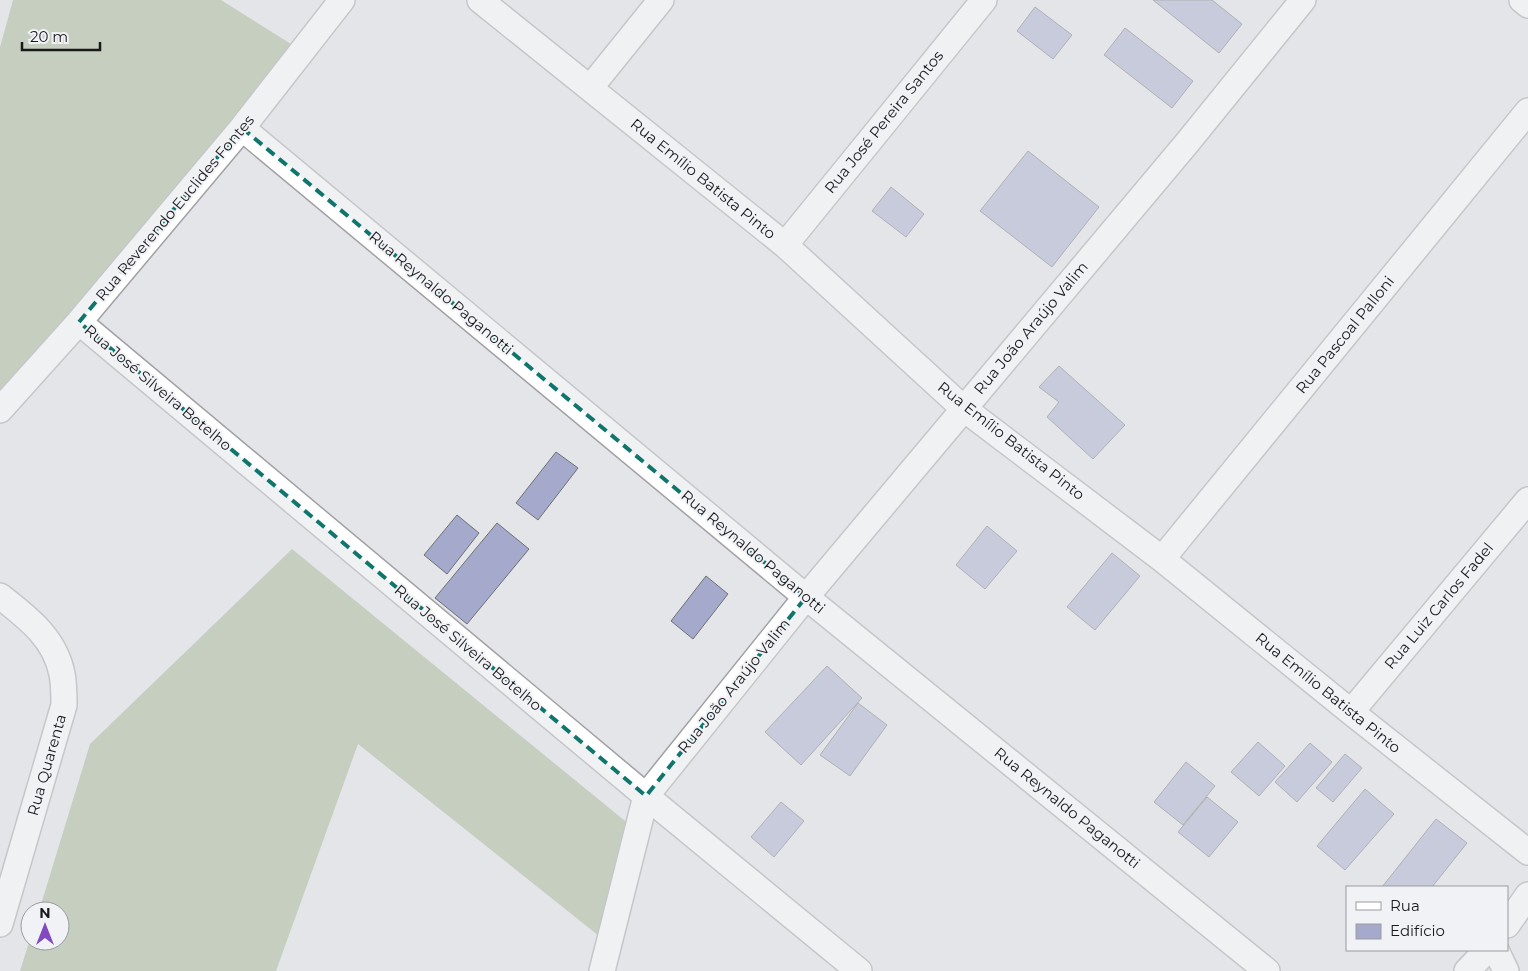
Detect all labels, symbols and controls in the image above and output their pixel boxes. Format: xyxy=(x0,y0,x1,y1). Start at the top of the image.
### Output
scale bar xyxy=(22,20,100,52)
text: 20 m xyxy=(30,27,68,46)
street label: Rua José Pereira Santos xyxy=(820,46,947,197)
street label: Rua Reverendo Euclides Fontes xyxy=(91,111,258,304)
street label: Rua Emílio Batista Pinto xyxy=(627,114,780,243)
street label: Rua Reynaldo Paganotti xyxy=(365,227,517,358)
street label: Rua João Araújo Valim xyxy=(969,257,1092,398)
street label: Rua Pascoal Palloni xyxy=(1291,272,1398,397)
street label: Rua José Silveira Botelho xyxy=(81,320,236,455)
street label: Rua Emílio Batista Pinto xyxy=(934,377,1089,504)
street label: Rua Reynaldo Paganotti xyxy=(677,486,829,617)
street label: Rua Luiz Carlos Fadel xyxy=(1380,539,1497,673)
street label: Rua José Silveira Botelho xyxy=(391,580,546,715)
street label: Rua João Araújo Valim xyxy=(673,615,794,757)
street label: Rua Emílio Batista Pinto xyxy=(1252,628,1405,757)
street label: Rua Quarenta xyxy=(23,712,70,818)
street label: Rua Reynaldo Paganotti xyxy=(991,743,1144,872)
legend xyxy=(1346,886,1508,951)
text: Rua xyxy=(1390,896,1420,915)
north arrow xyxy=(20,901,70,951)
text: N xyxy=(39,904,51,922)
text: Edifício xyxy=(1390,921,1445,940)

